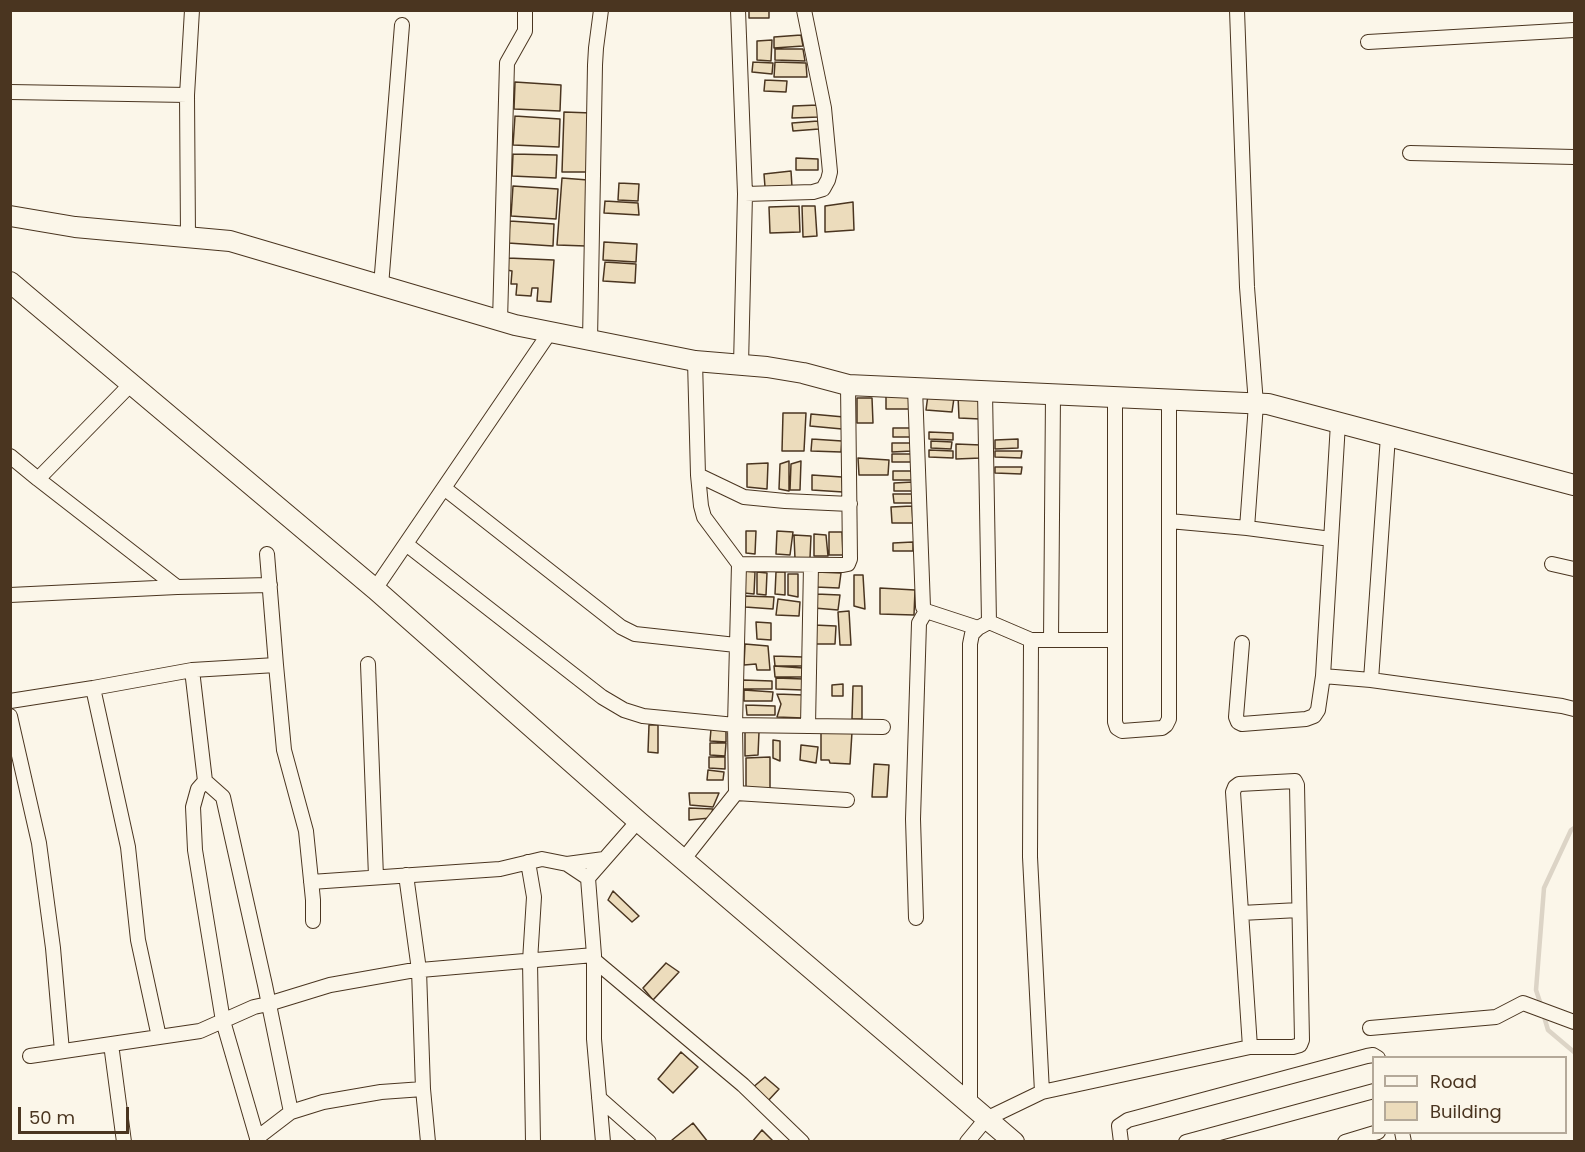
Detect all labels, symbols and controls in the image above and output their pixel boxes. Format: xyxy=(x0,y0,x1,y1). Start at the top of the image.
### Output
legend xyxy=(1372,1056,1567,1134)
text: Road xyxy=(1430,1069,1477,1094)
scale bar xyxy=(21,1095,132,1133)
text: Building xyxy=(1430,1099,1502,1124)
text: 50 m xyxy=(29,1105,75,1130)

